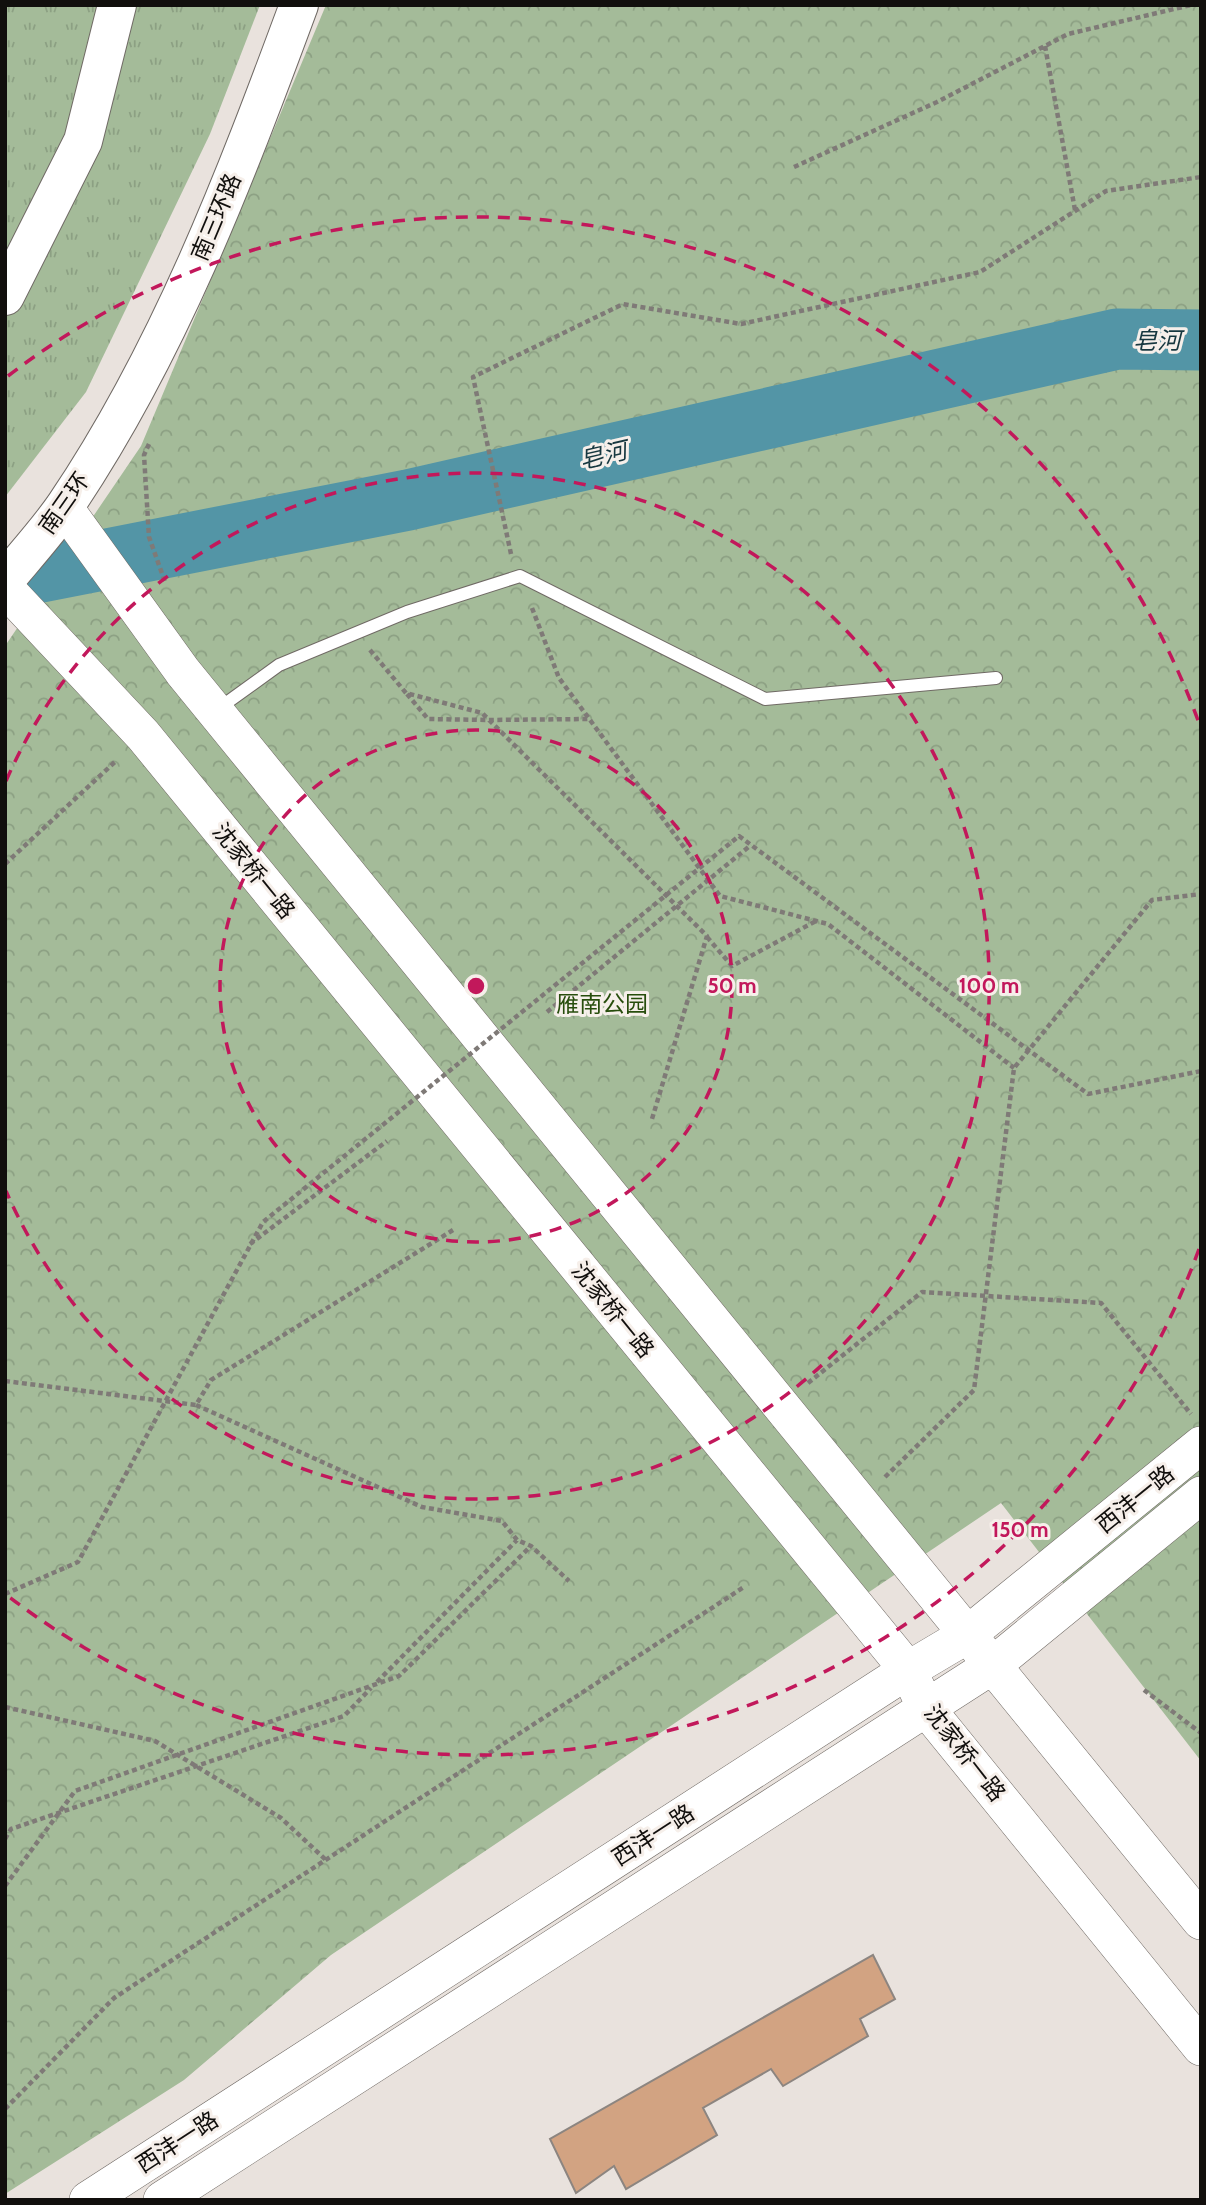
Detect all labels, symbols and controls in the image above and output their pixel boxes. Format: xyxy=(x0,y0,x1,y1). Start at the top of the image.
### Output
street label: 南三环路 xyxy=(185,169,247,265)
water label: 皂河 xyxy=(1133,326,1185,355)
water label: 皂河 xyxy=(576,435,634,475)
street label: 南三环 xyxy=(33,467,95,539)
street label: 沈家桥一路 xyxy=(207,818,301,924)
text: 50 m xyxy=(707,973,757,998)
text: 100 m xyxy=(959,973,1019,998)
centre of rings xyxy=(464,974,488,998)
park label: 雁南公园 xyxy=(556,990,648,1018)
street label: 沈家桥一路 xyxy=(566,1257,660,1363)
street label: 西沣一路 xyxy=(1090,1459,1180,1539)
text: 150 m xyxy=(992,1517,1048,1542)
street label: 沈家桥一路 xyxy=(919,1699,1011,1807)
street label: 西沣一路 xyxy=(607,1798,699,1872)
street label: 西沣一路 xyxy=(131,2105,223,2179)

